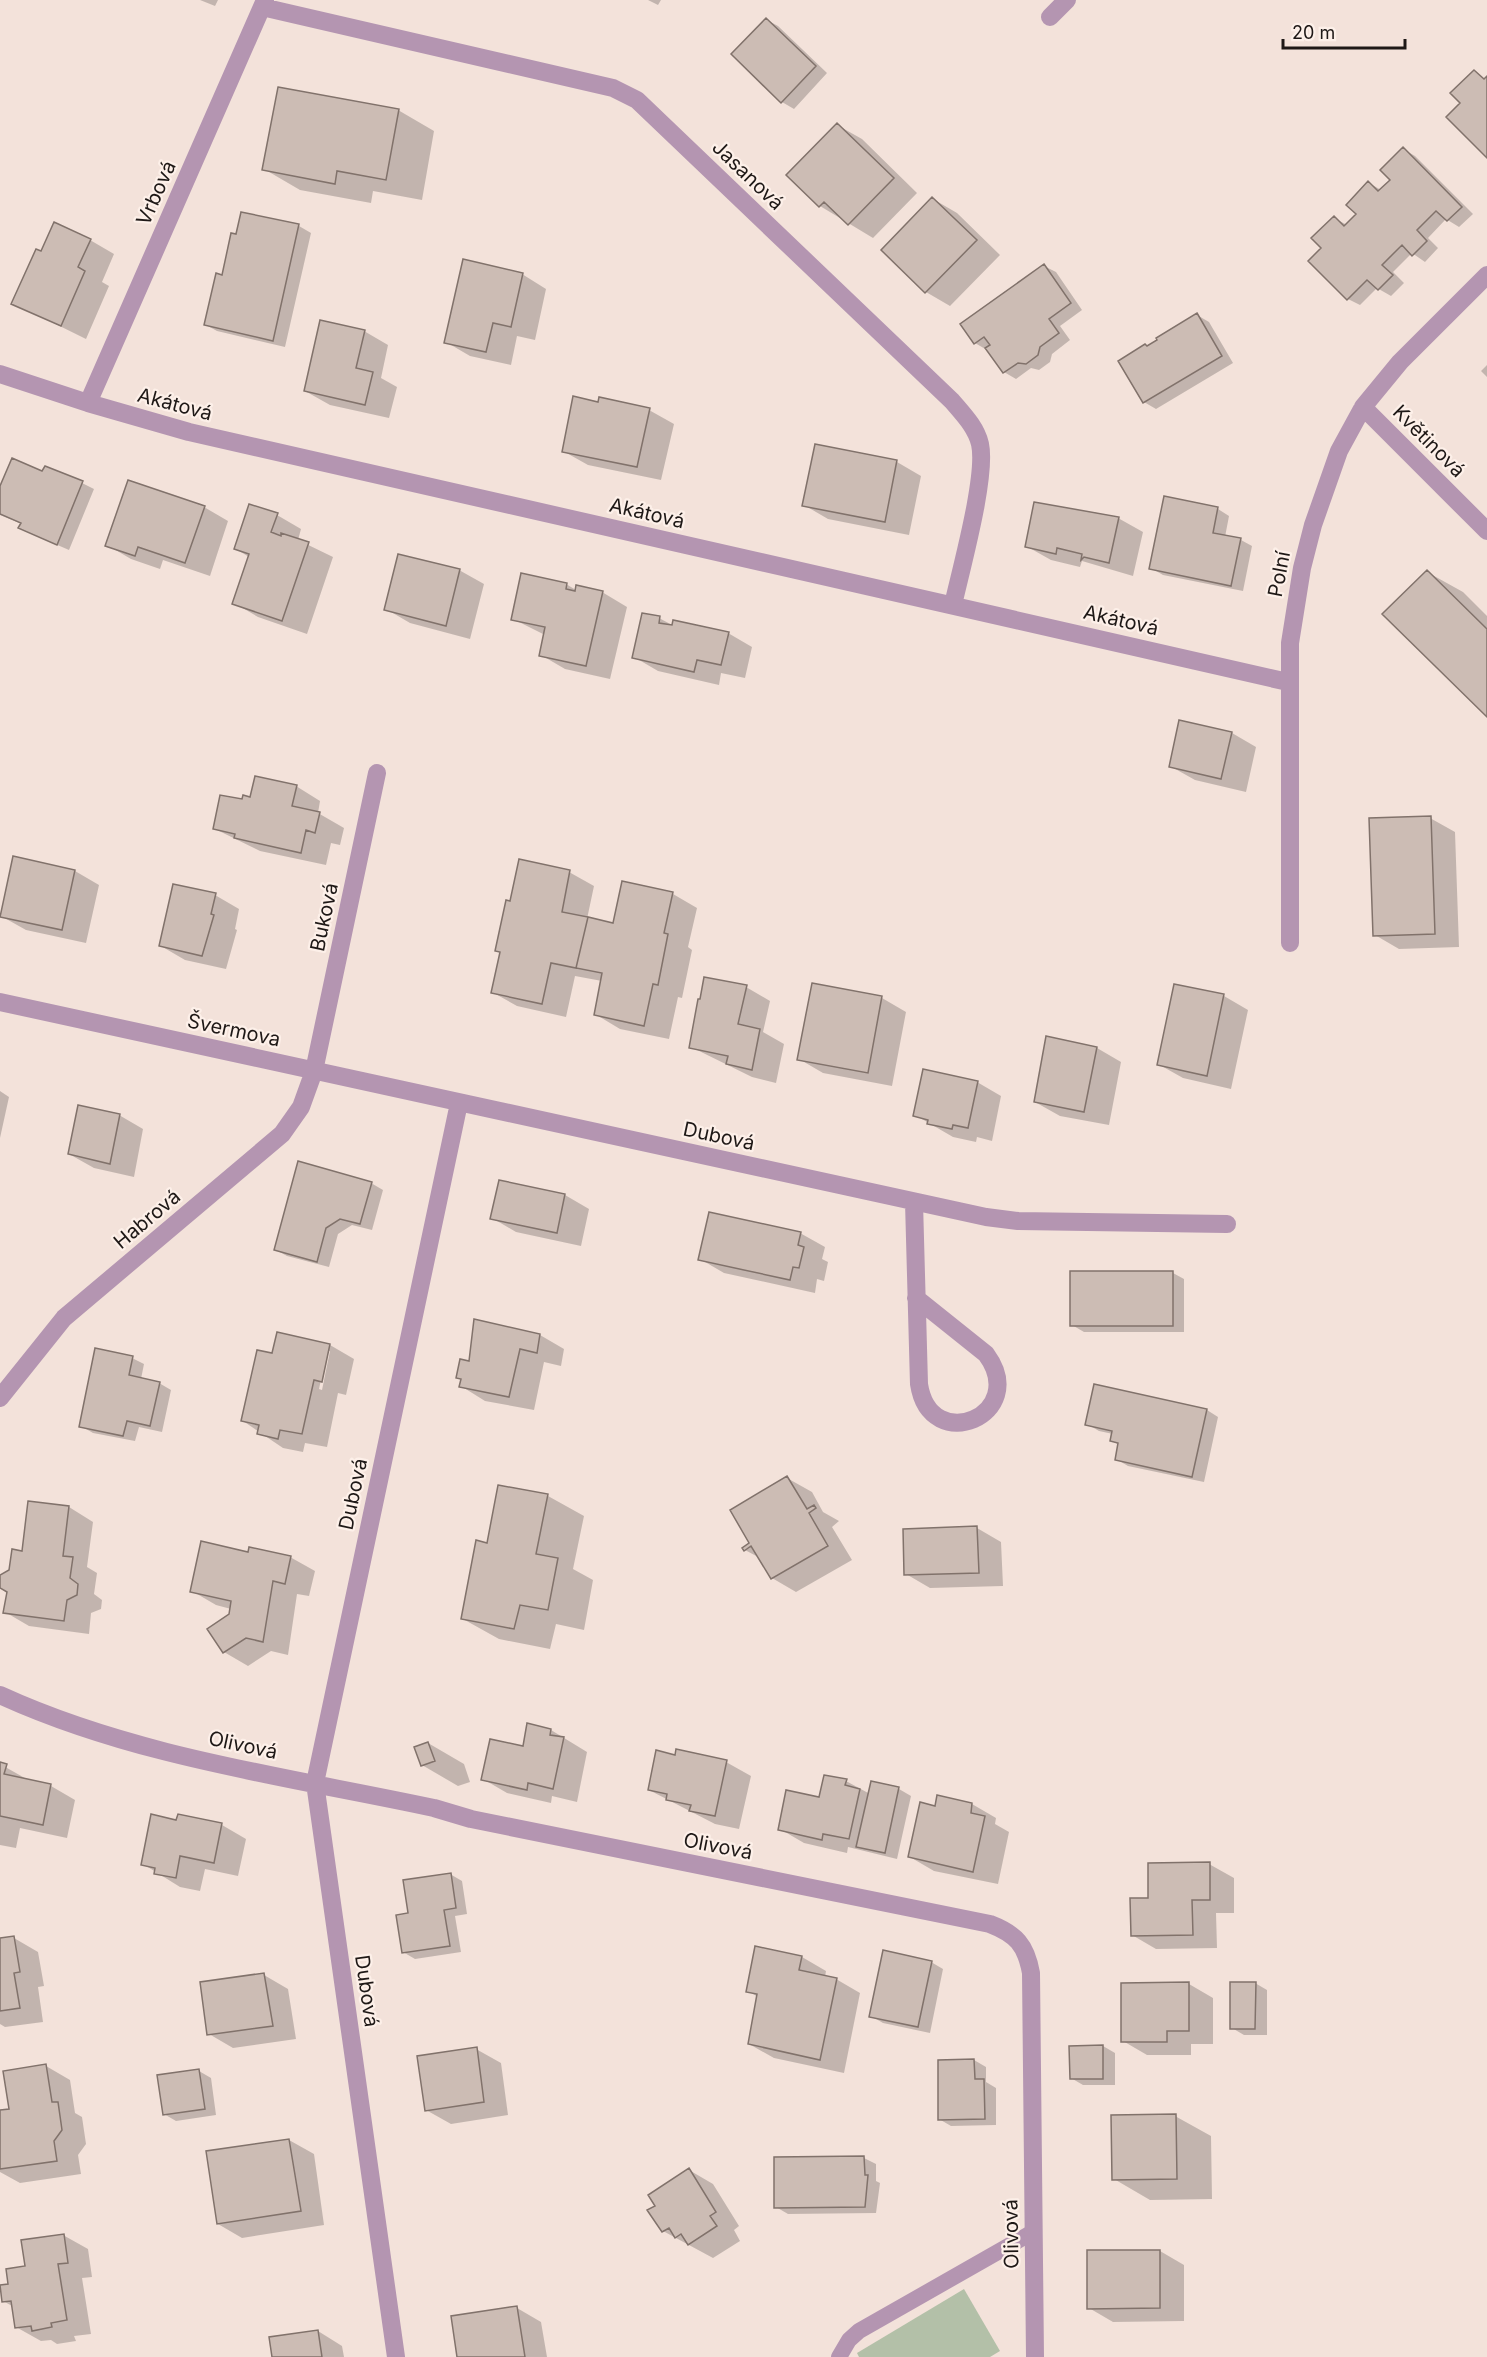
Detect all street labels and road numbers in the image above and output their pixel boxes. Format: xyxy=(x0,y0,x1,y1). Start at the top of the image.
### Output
street label: Jasanová xyxy=(707,135,789,215)
street label: Vrbová xyxy=(131,157,181,229)
street label: Akátová xyxy=(135,383,215,425)
street label: Květinová xyxy=(1388,400,1470,482)
street label: Akátová xyxy=(607,493,687,533)
street label: Polní xyxy=(1263,549,1295,599)
street label: Akátová xyxy=(1081,600,1161,640)
street label: Buková xyxy=(305,881,343,953)
street label: Švermova xyxy=(185,1008,283,1052)
street label: Dubová xyxy=(681,1117,757,1155)
street label: Habrová xyxy=(109,1184,185,1254)
street label: Dubová xyxy=(334,1456,372,1532)
street label: Olivová xyxy=(206,1726,280,1764)
street label: Olivová xyxy=(681,1828,755,1864)
street label: Dubová xyxy=(350,1953,384,2029)
street label: Olivová xyxy=(998,2199,1024,2269)

